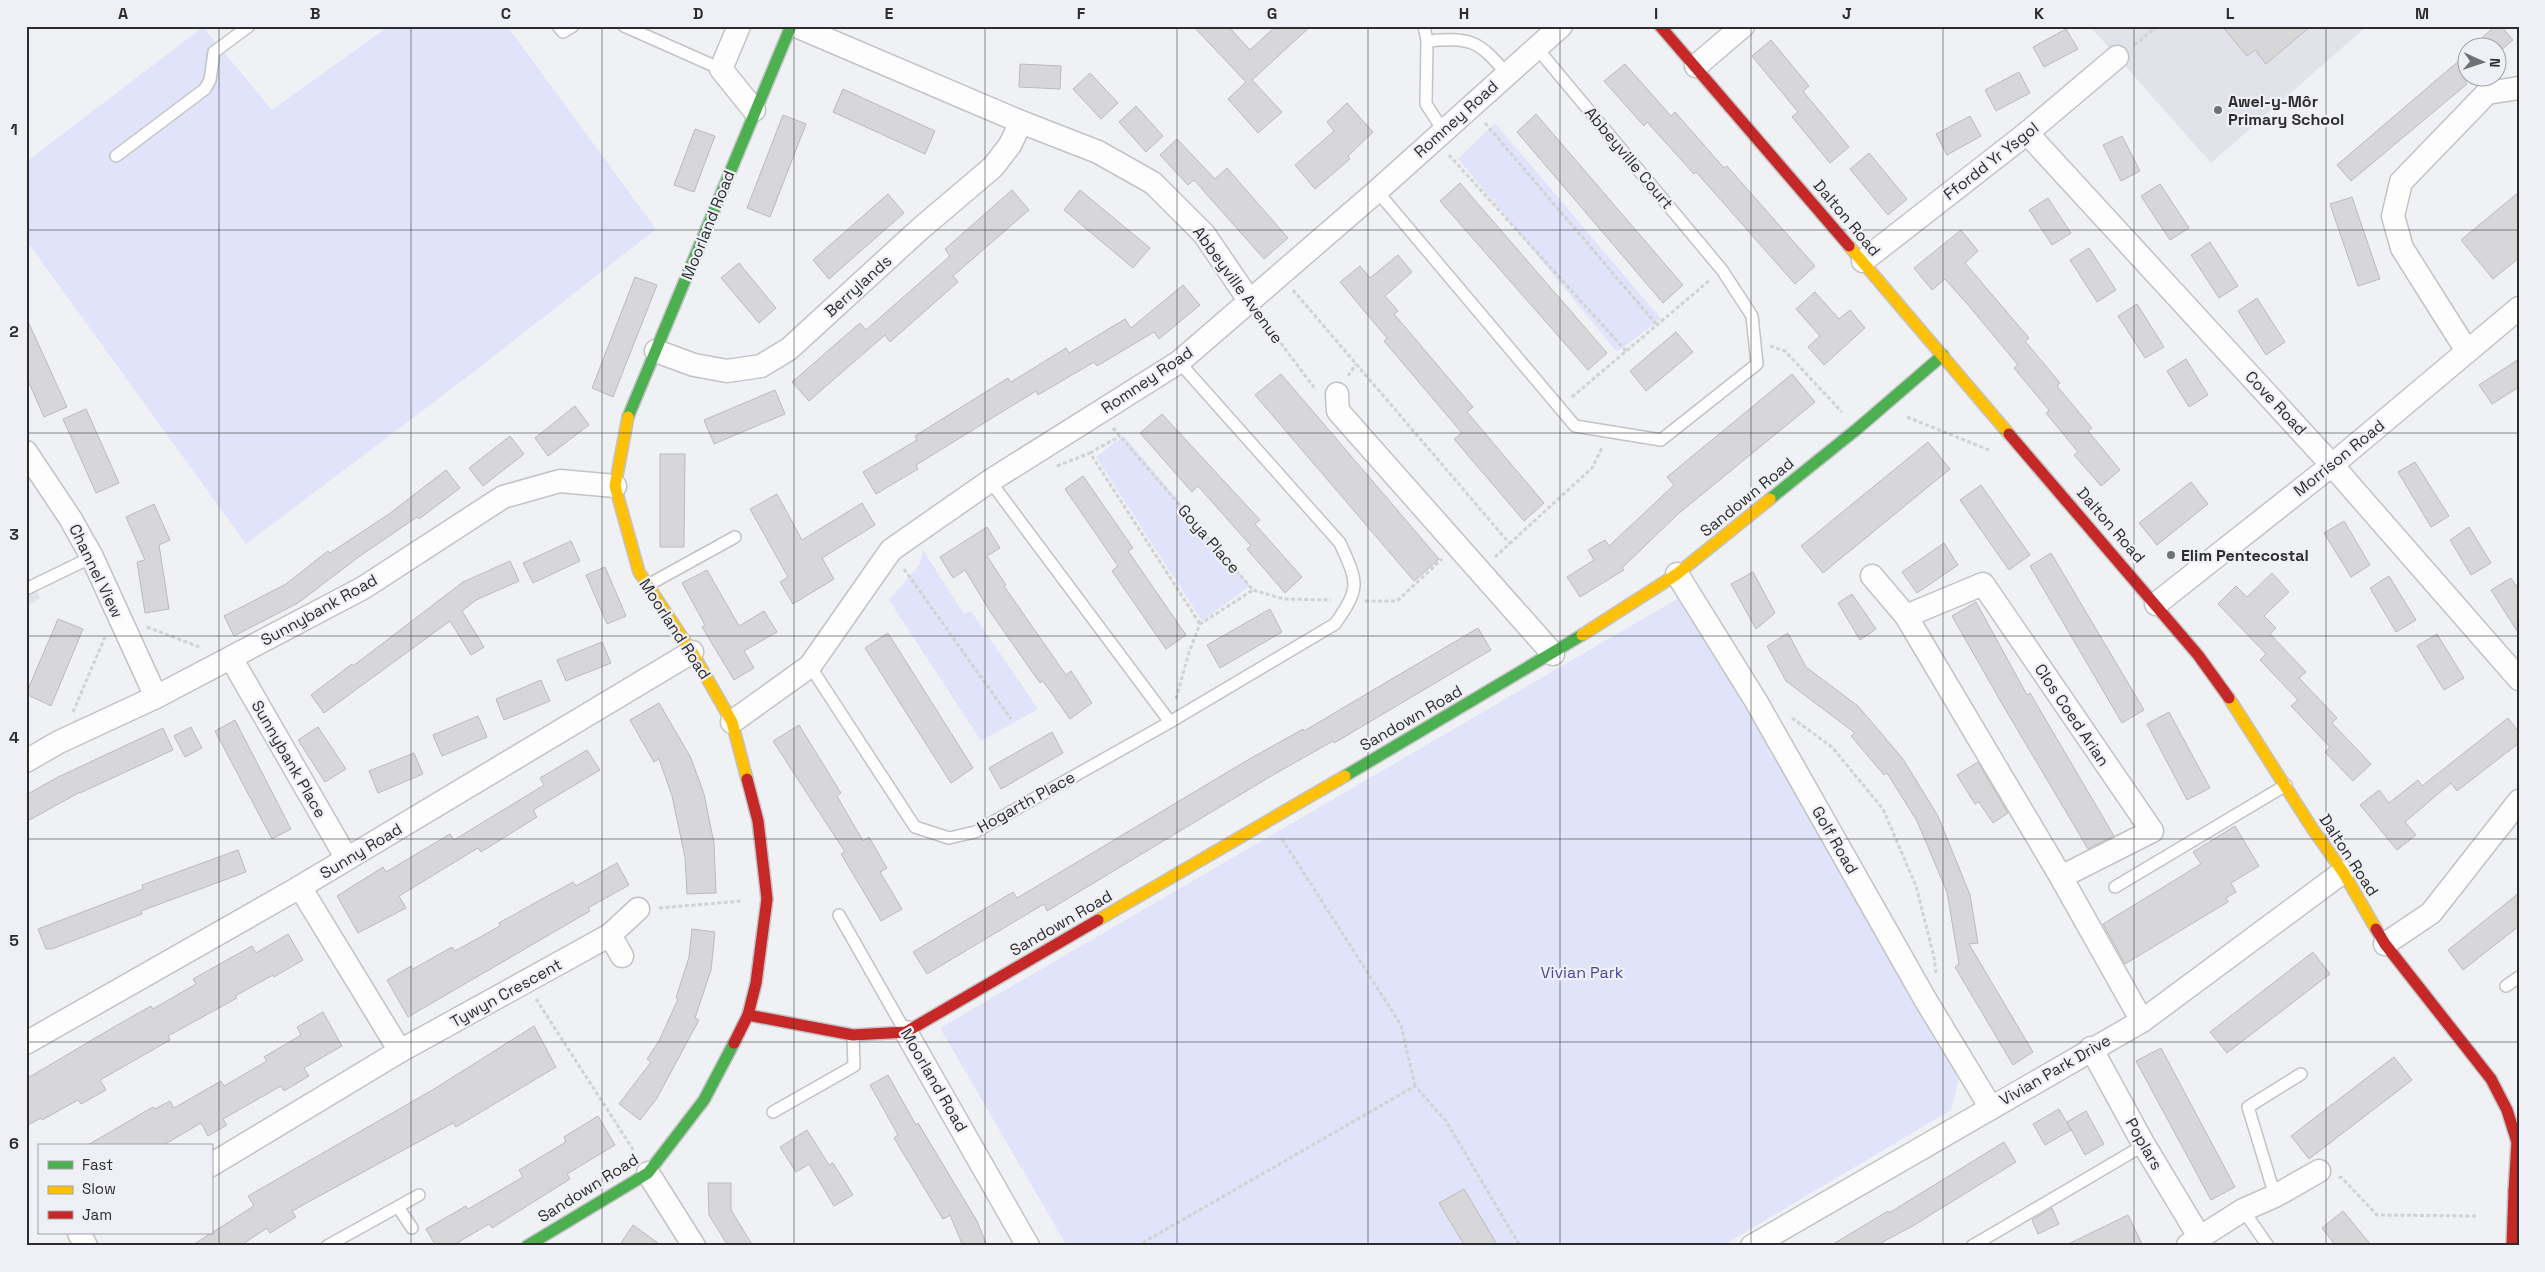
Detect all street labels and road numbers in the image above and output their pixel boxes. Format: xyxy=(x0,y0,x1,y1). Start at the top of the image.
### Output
street label: Romney Road xyxy=(1410,76,1502,162)
street label: Abbeyville Court xyxy=(1580,103,1678,213)
street label: Ffordd Yr Ysgol xyxy=(1939,117,2043,205)
street label: Moorland Road xyxy=(676,167,740,283)
street label: Dalton Road xyxy=(1809,175,1885,261)
street label: Abbeyville Avenue xyxy=(1188,222,1288,348)
street label: Berrylands xyxy=(820,250,896,322)
street label: Romney Road xyxy=(1097,342,1197,418)
street label: Cove Road xyxy=(2241,366,2311,440)
street label: Morrison Road xyxy=(2289,415,2389,501)
street label: Sandown Road xyxy=(1696,453,1798,541)
street label: Dalton Road xyxy=(2072,483,2150,567)
street label: Goya Place xyxy=(1173,500,1245,578)
street label: Channel View xyxy=(64,520,128,622)
street label: Sunnybank Road xyxy=(257,569,381,651)
street label: Moorland Road xyxy=(635,575,715,683)
street label: Clos Coed Arian xyxy=(2030,660,2114,770)
street label: Sandown Road xyxy=(1356,680,1466,756)
street label: Sunnybank Place xyxy=(247,696,331,822)
street label: Hogarth Place xyxy=(973,766,1079,838)
street label: Golf Road xyxy=(1807,802,1863,878)
street label: Dalton Road xyxy=(2315,810,2383,900)
street label: Sunny Road xyxy=(316,818,406,884)
street label: Sandown Road xyxy=(1006,885,1116,961)
street label: Tywyn Crescent xyxy=(447,954,565,1032)
street label: Moorland Road xyxy=(896,1024,972,1136)
street label: Vivian Park Drive xyxy=(1996,1030,2114,1110)
street label: Poplars xyxy=(2121,1114,2167,1174)
street label: Sandown Road xyxy=(534,1149,642,1227)

